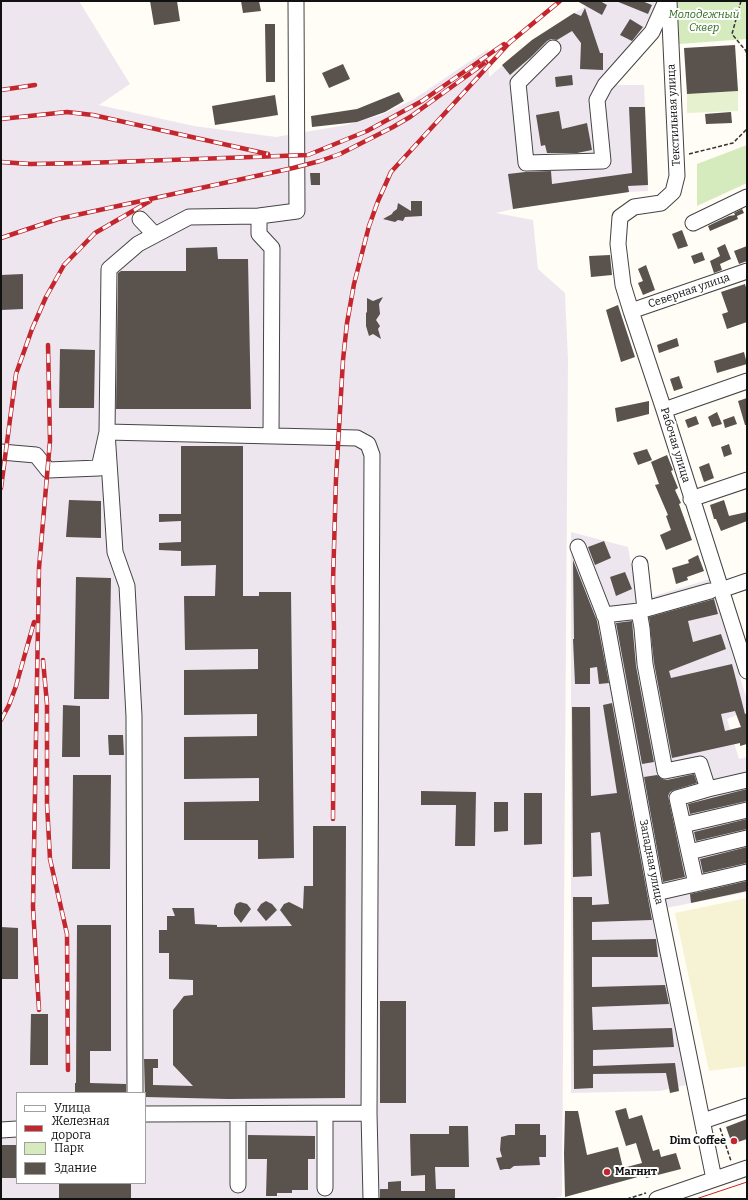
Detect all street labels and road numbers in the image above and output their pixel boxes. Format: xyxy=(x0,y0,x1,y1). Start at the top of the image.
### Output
street label: Текстильная улица xyxy=(665,64,683,166)
street label: Северная улица xyxy=(646,271,732,311)
street label: Рабочая улица xyxy=(657,406,693,484)
street label: Западная улица xyxy=(636,818,666,906)

